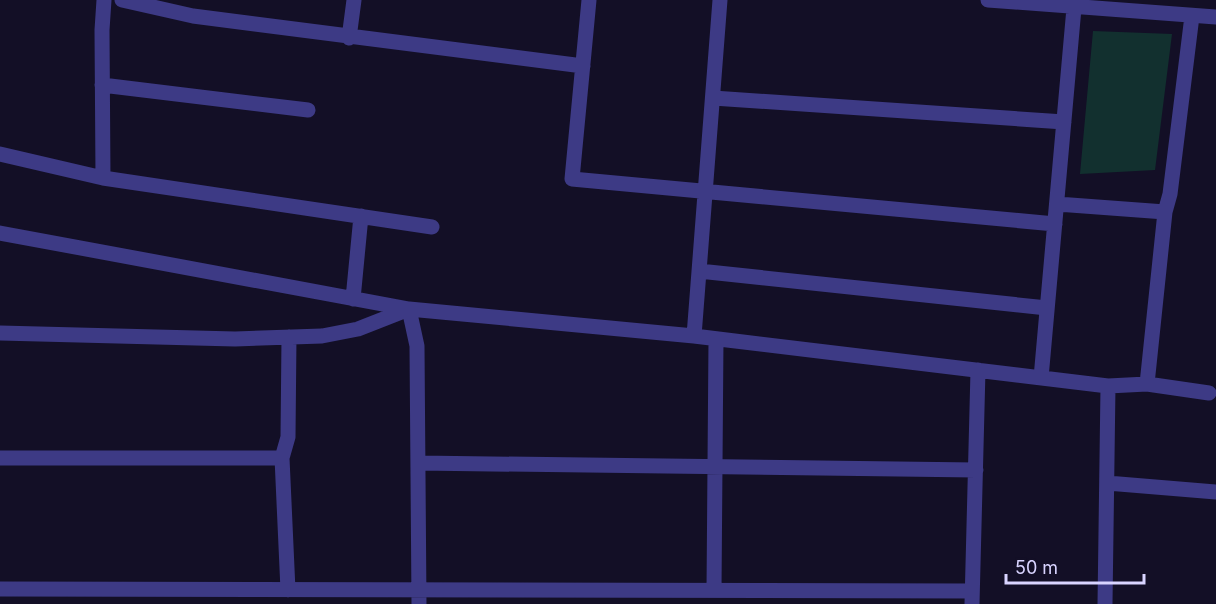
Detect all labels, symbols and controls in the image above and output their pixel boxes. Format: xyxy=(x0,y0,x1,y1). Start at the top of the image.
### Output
scale bar xyxy=(1006,547,1144,585)
text: 50 m xyxy=(1015,557,1058,578)

